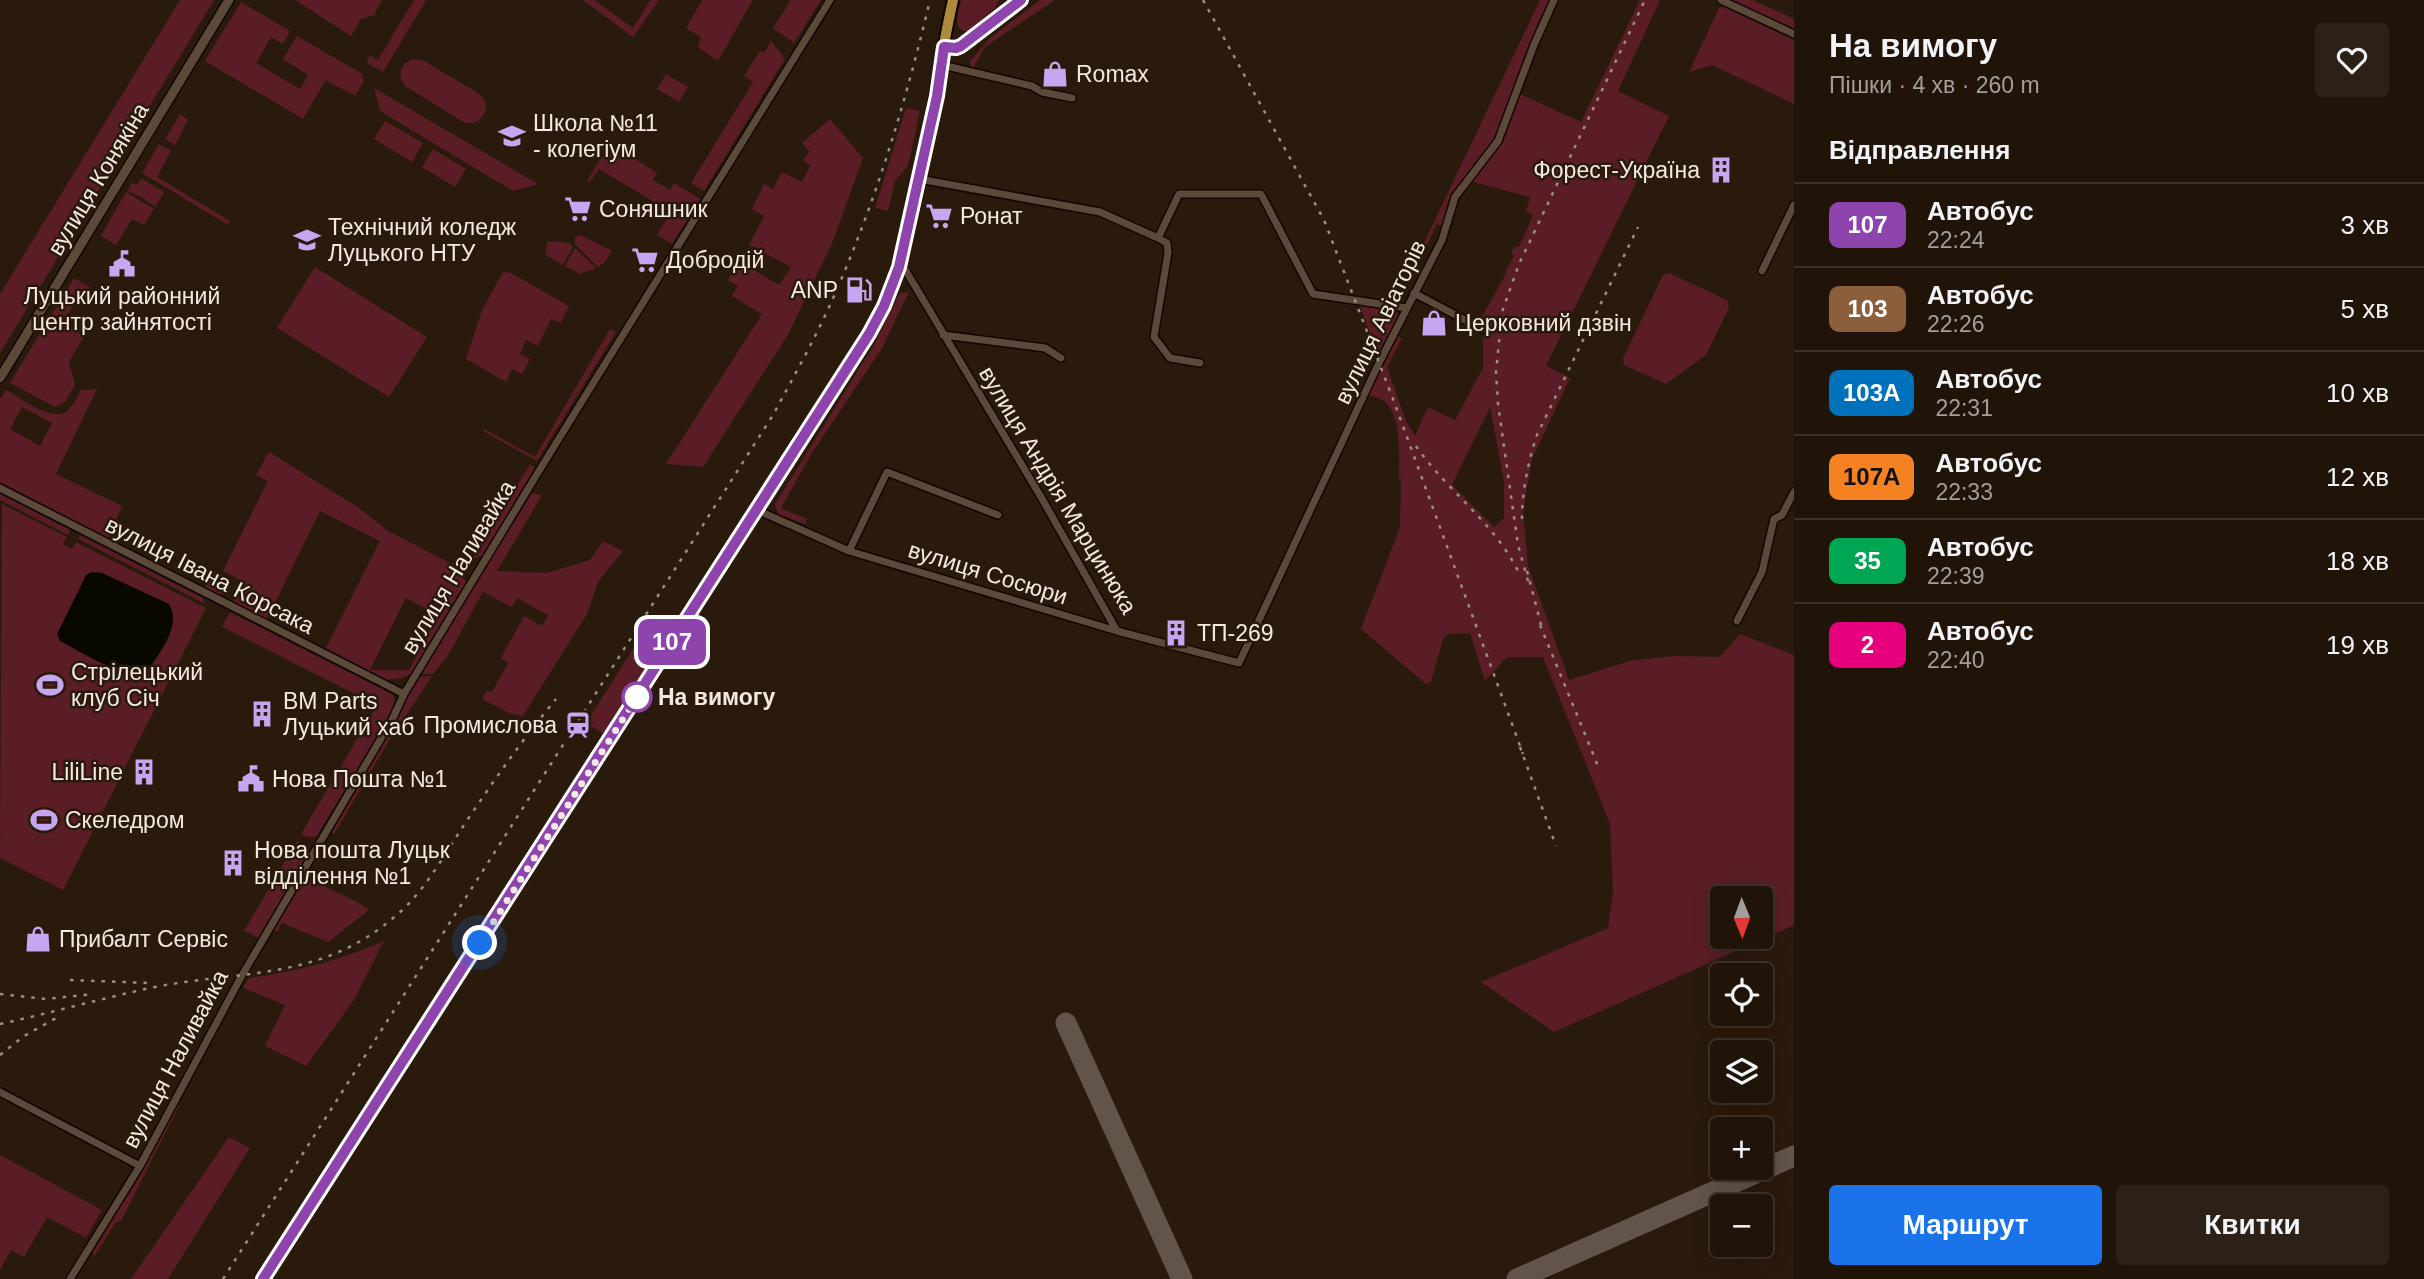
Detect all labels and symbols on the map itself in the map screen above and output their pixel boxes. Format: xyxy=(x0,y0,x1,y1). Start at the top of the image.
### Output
shop icon: Romax xyxy=(1040,59,1070,89)
place label: Romax xyxy=(1076,61,1149,87)
street label: вулиця Конякіна xyxy=(42,98,154,260)
place label: Школа №11 - колегіум xyxy=(533,110,658,162)
school or university icon: Школа №11 - колегіум xyxy=(497,121,527,151)
building icon: Форест-Україна xyxy=(1706,155,1736,185)
place label: Форест-Україна xyxy=(1533,157,1700,183)
supermarket icon: Соняшник xyxy=(563,194,593,224)
place label: Соняшник xyxy=(599,196,709,222)
supermarket icon: Ронат xyxy=(924,201,954,231)
place label: Ронат xyxy=(960,203,1023,229)
place label: Технічний коледж Луцького НТУ xyxy=(328,214,517,266)
school or university icon: Технічний коледж Луцького НТУ xyxy=(292,225,322,255)
street label: вулиця Авіаторів xyxy=(1329,236,1431,408)
supermarket icon: Добродій xyxy=(630,245,660,275)
place label: Добродій xyxy=(666,247,764,273)
public building icon: Луцький районний центр зайнятості xyxy=(107,249,137,279)
fuel station icon: ANP xyxy=(844,275,874,305)
place label: ANP xyxy=(791,277,838,303)
place label: Луцький районний центр зайнятості xyxy=(24,283,220,335)
shop icon: Церковний дзвін xyxy=(1419,308,1449,338)
place label: Церковний дзвін xyxy=(1455,310,1632,336)
street label: вулиця Андрія Марцинюка xyxy=(974,362,1142,618)
street label: вулиця Наливайка xyxy=(396,475,520,658)
street label: вулиця Івана Корсака xyxy=(101,511,319,639)
street label: вулиця Сосюри xyxy=(905,536,1071,610)
building icon: ТП-269 xyxy=(1161,618,1191,648)
line badge: 107 xyxy=(632,619,712,665)
place label: ТП-269 xyxy=(1197,620,1274,646)
place label: Стрілецький клуб Січ xyxy=(71,659,203,711)
sports icon: Стрілецький клуб Січ xyxy=(35,670,65,700)
marker: На вимогу xyxy=(622,682,652,712)
place label: На вимогу xyxy=(658,684,775,710)
place label: BM Parts Луцький хаб xyxy=(283,688,414,740)
building icon: BM Parts Луцький хаб xyxy=(247,699,277,729)
station icon: Промислова xyxy=(563,710,593,740)
place label: Промислова xyxy=(424,712,557,738)
building icon: LiliLine xyxy=(129,757,159,787)
place label: LiliLine xyxy=(51,759,123,785)
public building icon: Нова Пошта №1 xyxy=(236,764,266,794)
place label: Нова Пошта №1 xyxy=(272,766,447,792)
sports icon: Скеледром xyxy=(29,805,59,835)
place label: Скеледром xyxy=(65,807,184,833)
place label: Нова пошта Луцьк відділення №1 xyxy=(254,837,451,889)
building icon: Нова пошта Луцьк відділення №1 xyxy=(218,848,248,878)
north arrow xyxy=(1710,886,1773,948)
shop icon: Прибалт Сервіс xyxy=(23,924,53,954)
your location xyxy=(462,925,497,960)
place label: Прибалт Сервіс xyxy=(59,926,228,952)
street label: вулиця Наливайка xyxy=(117,965,233,1152)

